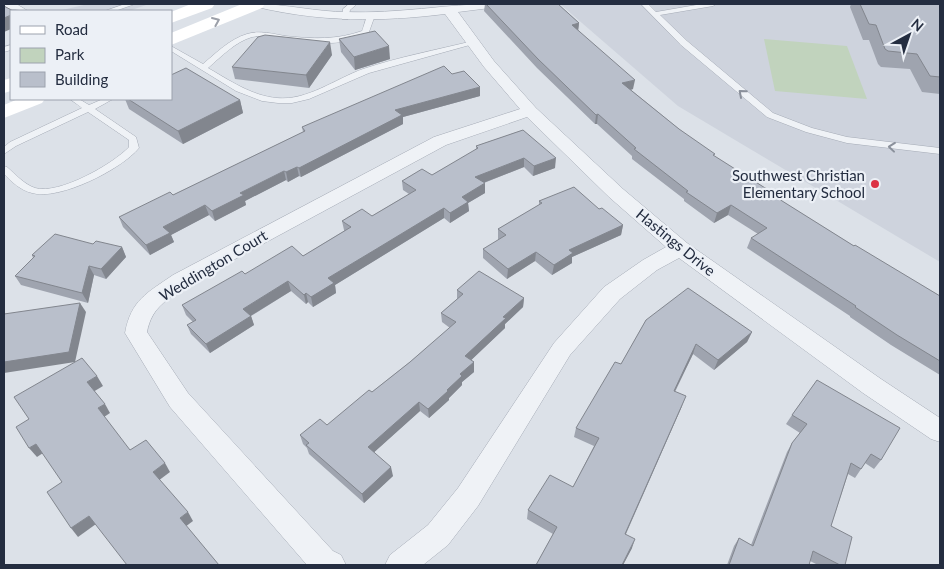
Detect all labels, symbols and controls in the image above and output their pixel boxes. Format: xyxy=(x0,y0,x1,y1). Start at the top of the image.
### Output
legend xyxy=(10,10,172,100)
north arrow xyxy=(884,10,934,60)
text: N xyxy=(908,15,927,35)
one-way arrow xyxy=(211,17,220,27)
text: Road xyxy=(55,20,88,38)
text: Park xyxy=(55,45,85,63)
text: Building xyxy=(55,70,108,88)
one-way arrow xyxy=(738,90,747,99)
one-way arrow xyxy=(887,142,895,153)
place label: Southwest Christian Elementary School xyxy=(732,166,865,201)
marker: Southwest Christian Elementary School xyxy=(869,178,881,190)
street label: Hastings Drive xyxy=(633,205,719,279)
street label: Weddington Court xyxy=(156,225,271,304)

